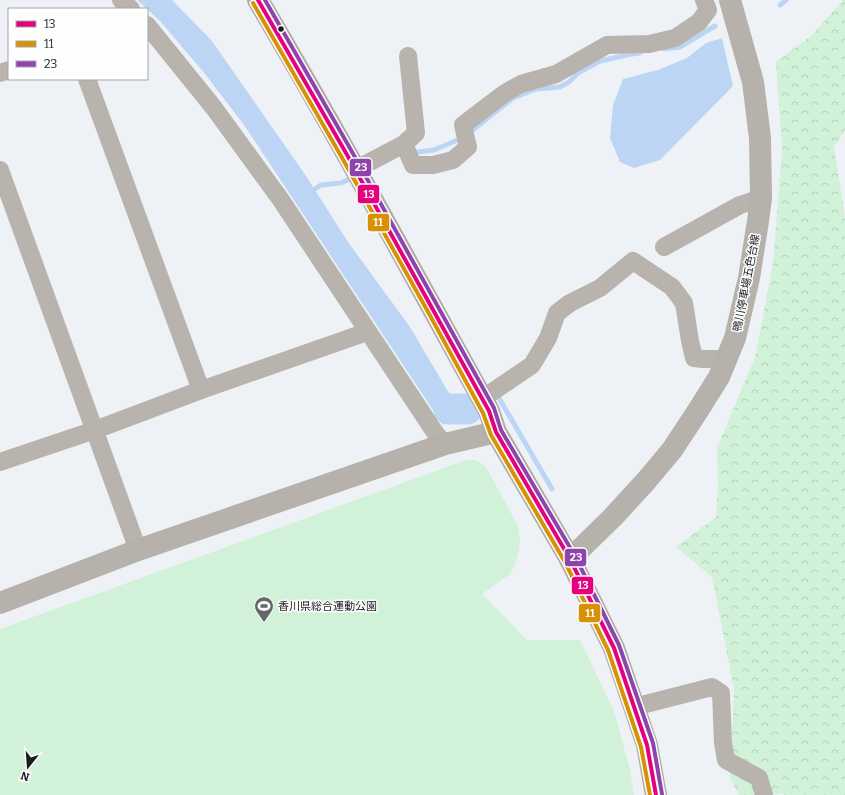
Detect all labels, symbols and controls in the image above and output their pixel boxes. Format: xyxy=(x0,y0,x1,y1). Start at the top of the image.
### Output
legend xyxy=(8,8,148,80)
text: 13 xyxy=(44,17,56,31)
unlabelled marker xyxy=(276,24,286,34)
text: 11 xyxy=(44,37,54,51)
text: 23 xyxy=(44,57,58,71)
line badge: 23 xyxy=(349,158,372,177)
text: 23 xyxy=(355,161,367,174)
line badge: 13 xyxy=(357,184,380,204)
text: 13 xyxy=(363,188,375,201)
line badge: 11 xyxy=(367,213,390,232)
text: 11 xyxy=(373,216,383,229)
street label: 鴨川停車場五色台線 xyxy=(731,233,762,333)
line badge: 23 xyxy=(564,548,587,567)
text: 23 xyxy=(570,551,582,564)
line badge: 13 xyxy=(571,576,594,595)
text: 13 xyxy=(577,579,589,592)
sports icon: 香川県総合運動公園 xyxy=(253,595,275,623)
place label: 香川県総合運動公園 xyxy=(278,600,377,613)
line badge: 11 xyxy=(578,603,601,623)
text: 11 xyxy=(585,607,595,620)
north arrow xyxy=(8,747,48,787)
text: N xyxy=(19,768,31,784)

